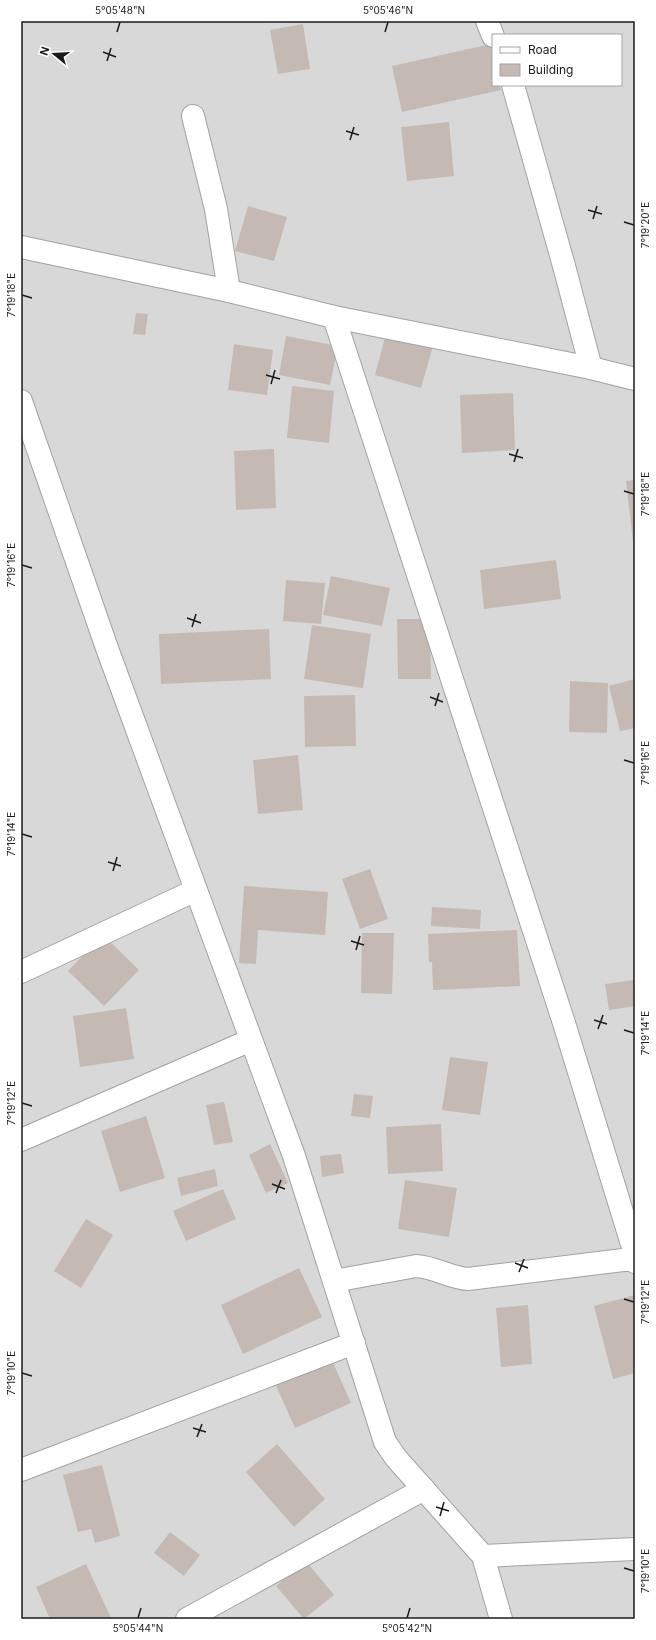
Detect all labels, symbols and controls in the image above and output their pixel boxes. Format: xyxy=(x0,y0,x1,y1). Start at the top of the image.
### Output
text: 5°05'48"N xyxy=(95,4,145,16)
text: 5°05'46"N xyxy=(363,4,413,16)
north arrow xyxy=(34,34,74,74)
legend xyxy=(492,34,622,86)
text: Road xyxy=(528,42,557,57)
text: N xyxy=(37,45,52,57)
text: Building xyxy=(528,62,573,77)
text: 7°19'20"E xyxy=(639,202,651,248)
text: 7°19'18"E xyxy=(5,273,17,317)
text: 7°19'18"E xyxy=(639,472,651,516)
text: 7°19'16"E xyxy=(5,543,17,587)
text: 7°19'16"E xyxy=(639,741,651,785)
text: 7°19'14"E xyxy=(5,812,17,856)
text: 7°19'14"E xyxy=(639,1011,651,1055)
text: 7°19'12"E xyxy=(5,1081,17,1125)
text: 7°19'12"E xyxy=(639,1280,651,1324)
text: 7°19'10"E xyxy=(5,1351,17,1395)
text: 7°19'10"E xyxy=(639,1549,651,1593)
text: 5°05'44"N xyxy=(113,1622,163,1634)
text: 5°05'42"N xyxy=(382,1622,432,1634)

